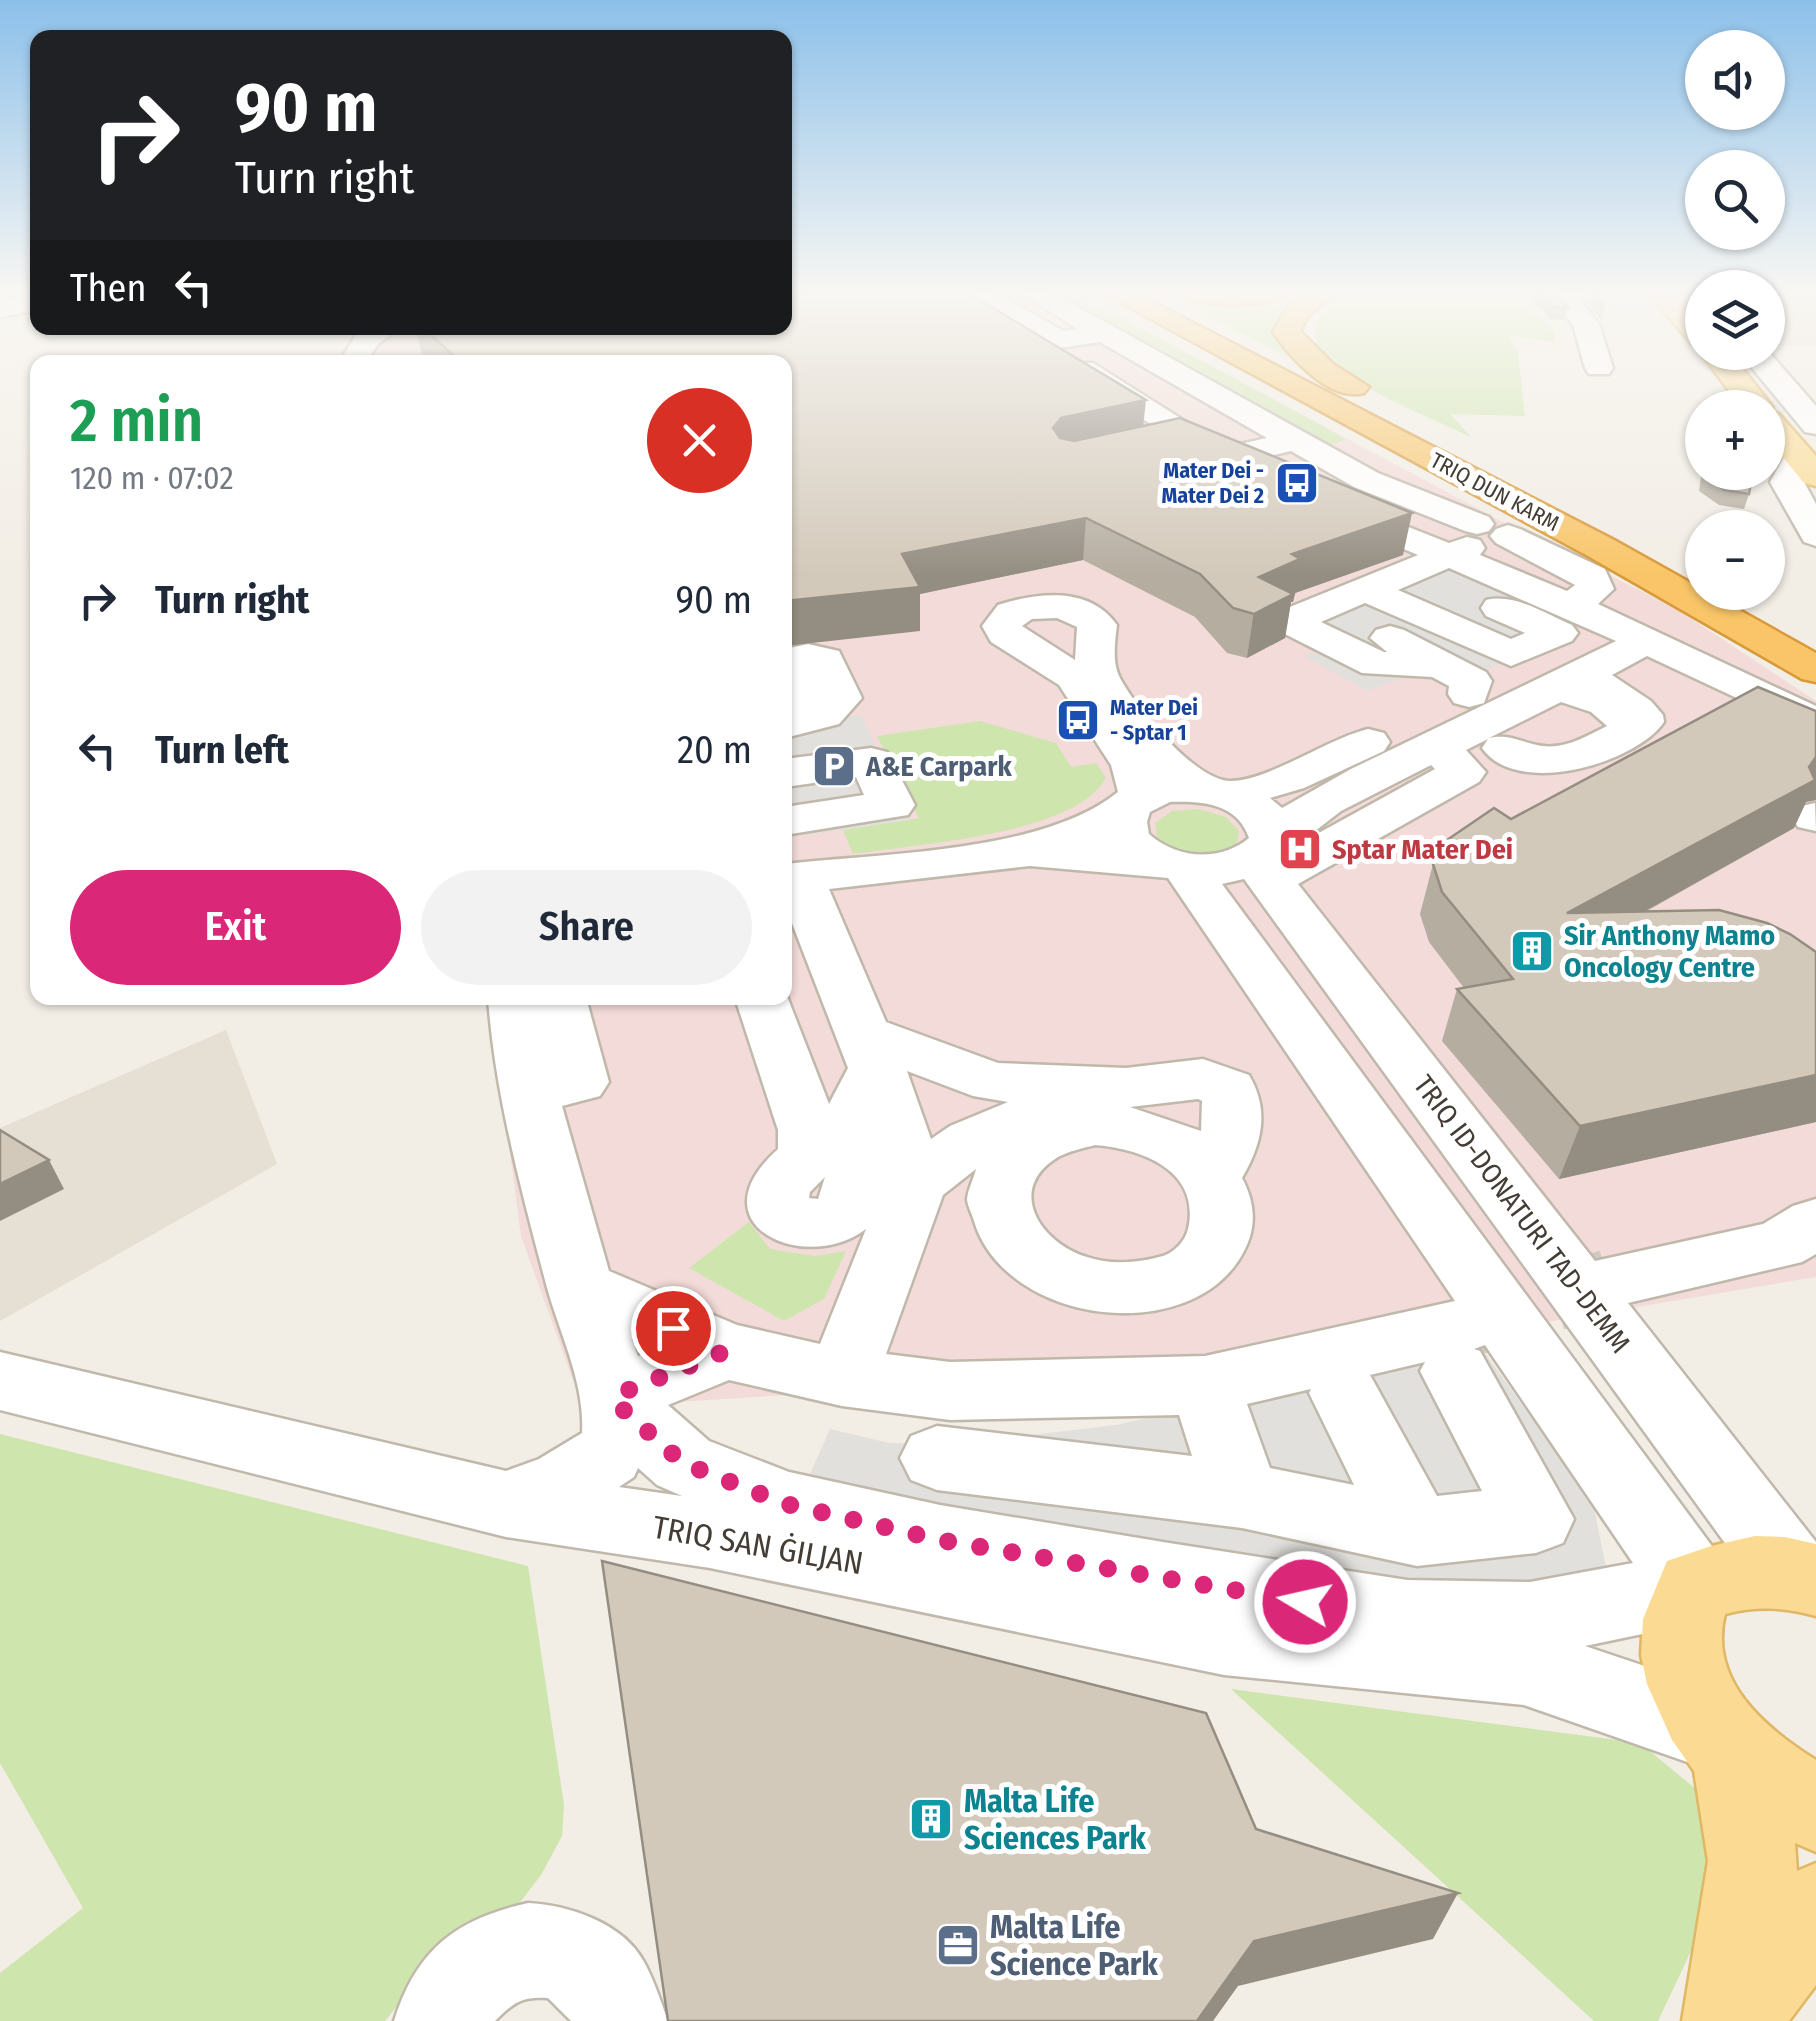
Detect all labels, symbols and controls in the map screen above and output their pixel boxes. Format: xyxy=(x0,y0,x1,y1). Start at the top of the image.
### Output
map controls xyxy=(1685,30,1785,610)
button: sound xyxy=(1685,30,1785,130)
text: 90 m xyxy=(235,66,377,150)
icon: right xyxy=(70,70,200,200)
button: search xyxy=(1685,150,1785,250)
text: Turn right xyxy=(235,151,414,205)
icon: left xyxy=(166,260,221,315)
text: Then xyxy=(70,265,146,311)
button: layers xyxy=(1685,270,1785,370)
text: 2 min xyxy=(70,385,203,457)
button: close xyxy=(647,388,752,493)
button: + xyxy=(1685,390,1785,490)
street label: TRIQ DUN KARM xyxy=(1426,447,1564,537)
place label: Mater Dei - Mater Dei 2 xyxy=(1161,457,1264,509)
text: 120 m · 07:02 xyxy=(70,459,234,497)
bus stop icon: Mater Dei - Mater Dei 2 xyxy=(1274,460,1320,506)
button: − xyxy=(1685,510,1785,610)
icon: right xyxy=(70,573,125,628)
text: Turn right xyxy=(155,577,309,623)
text: 90 m xyxy=(676,577,752,623)
place label: Mater Dei - Sptar 1 xyxy=(1110,694,1198,746)
bus stop icon: Mater Dei - Sptar 1 xyxy=(1055,697,1101,743)
icon: left xyxy=(70,723,125,778)
text: Turn left xyxy=(155,727,289,773)
text: 20 m xyxy=(677,727,752,773)
parking icon: A&E Carpark xyxy=(811,743,857,789)
place label: A&E Carpark xyxy=(865,750,1012,783)
hospital icon: Sptar Mater Dei xyxy=(1277,826,1323,872)
place label: Sptar Mater Dei xyxy=(1332,833,1513,866)
button: Exit xyxy=(70,870,401,985)
button: Share xyxy=(421,870,752,985)
place label: Sir Anthony Mamo Oncology Centre xyxy=(1564,919,1775,984)
building icon: Sir Anthony Mamo Oncology Centre xyxy=(1509,928,1555,974)
street label: TRIQ ID-DONATURI TAD-DEMM xyxy=(1407,1069,1637,1359)
pin xyxy=(631,1286,716,1371)
icon: arrive xyxy=(646,1301,701,1356)
street label: TRIQ SAN ĠILJAN xyxy=(650,1508,866,1582)
position arrow xyxy=(1253,1550,1357,1654)
place label: Malta Life Sciences Park xyxy=(964,1782,1147,1857)
building icon: Malta Life Sciences Park xyxy=(908,1796,954,1842)
place label: Malta Life Science Park xyxy=(990,1908,1159,1983)
office icon: Malta Life Science Park xyxy=(935,1922,981,1968)

